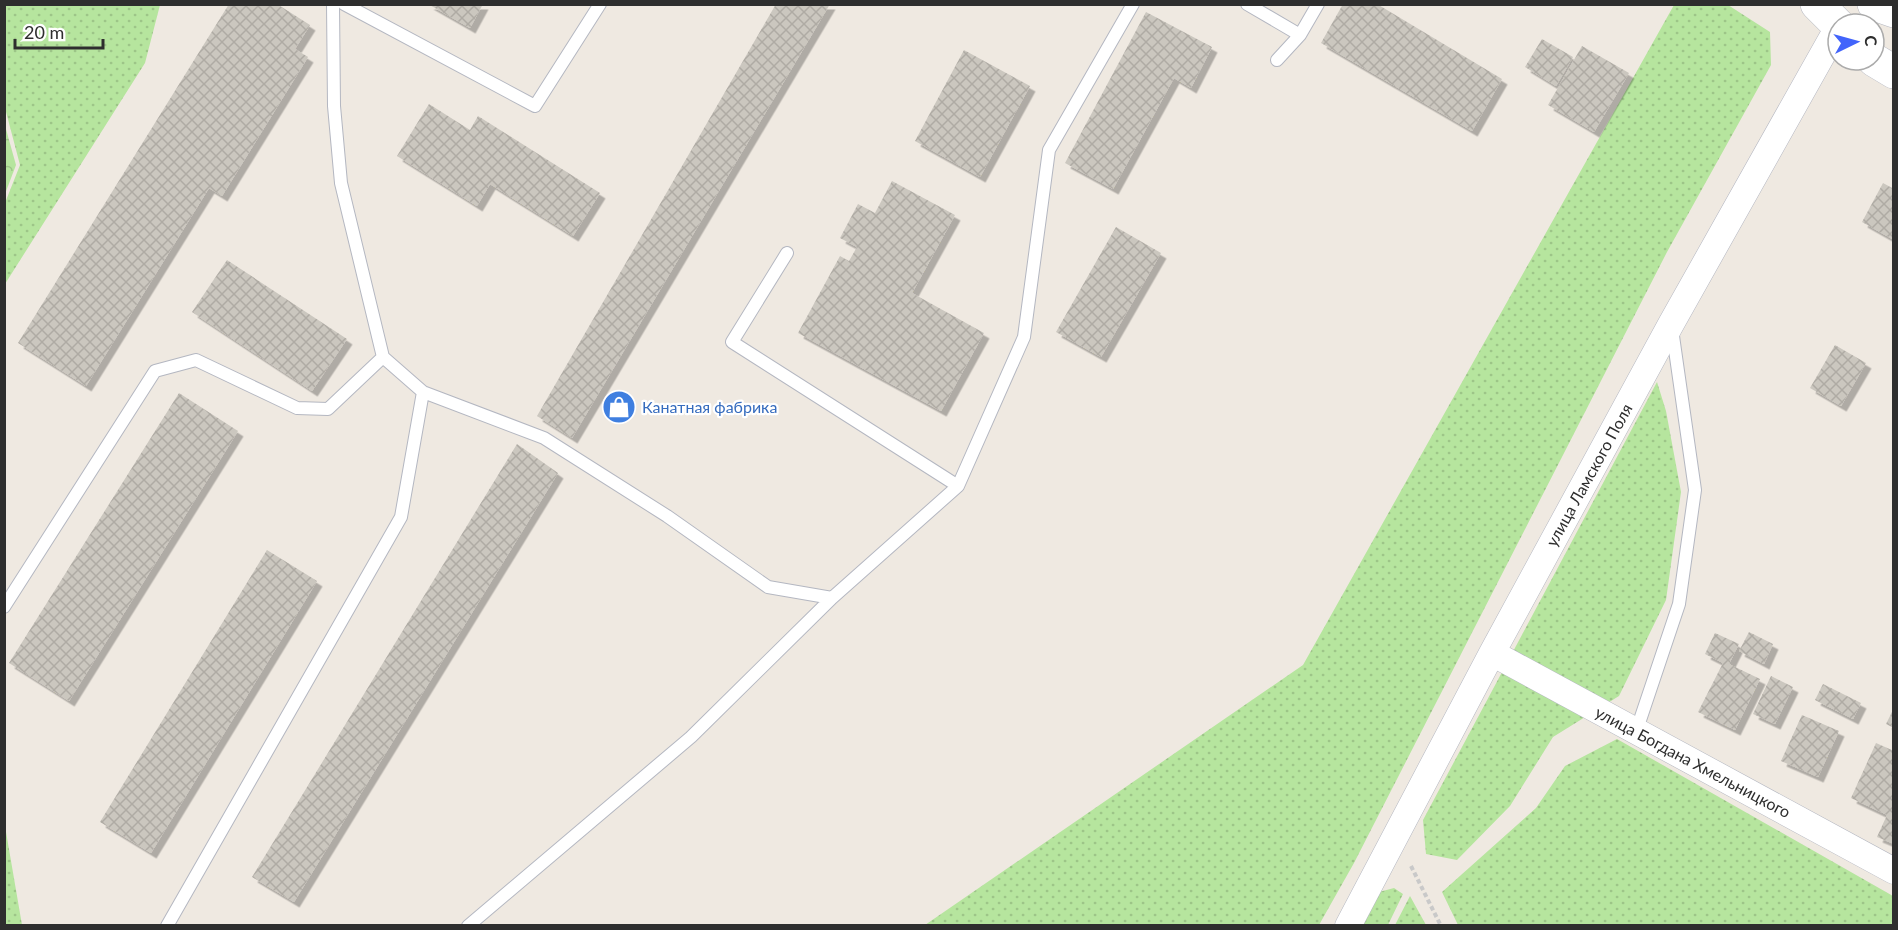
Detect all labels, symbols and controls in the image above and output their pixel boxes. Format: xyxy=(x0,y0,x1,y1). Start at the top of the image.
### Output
scale bar xyxy=(15,12,104,50)
north arrow xyxy=(1826,12,1886,72)
text: 20 m xyxy=(24,21,64,43)
text: С xyxy=(1862,35,1881,47)
shop icon: Канатная фабрика xyxy=(601,389,637,425)
place label: Канатная фабрика xyxy=(642,397,777,416)
street label: улица Ламского Поля xyxy=(1541,400,1636,549)
street label: улица Богдана Хмельницкого xyxy=(1592,702,1794,821)

